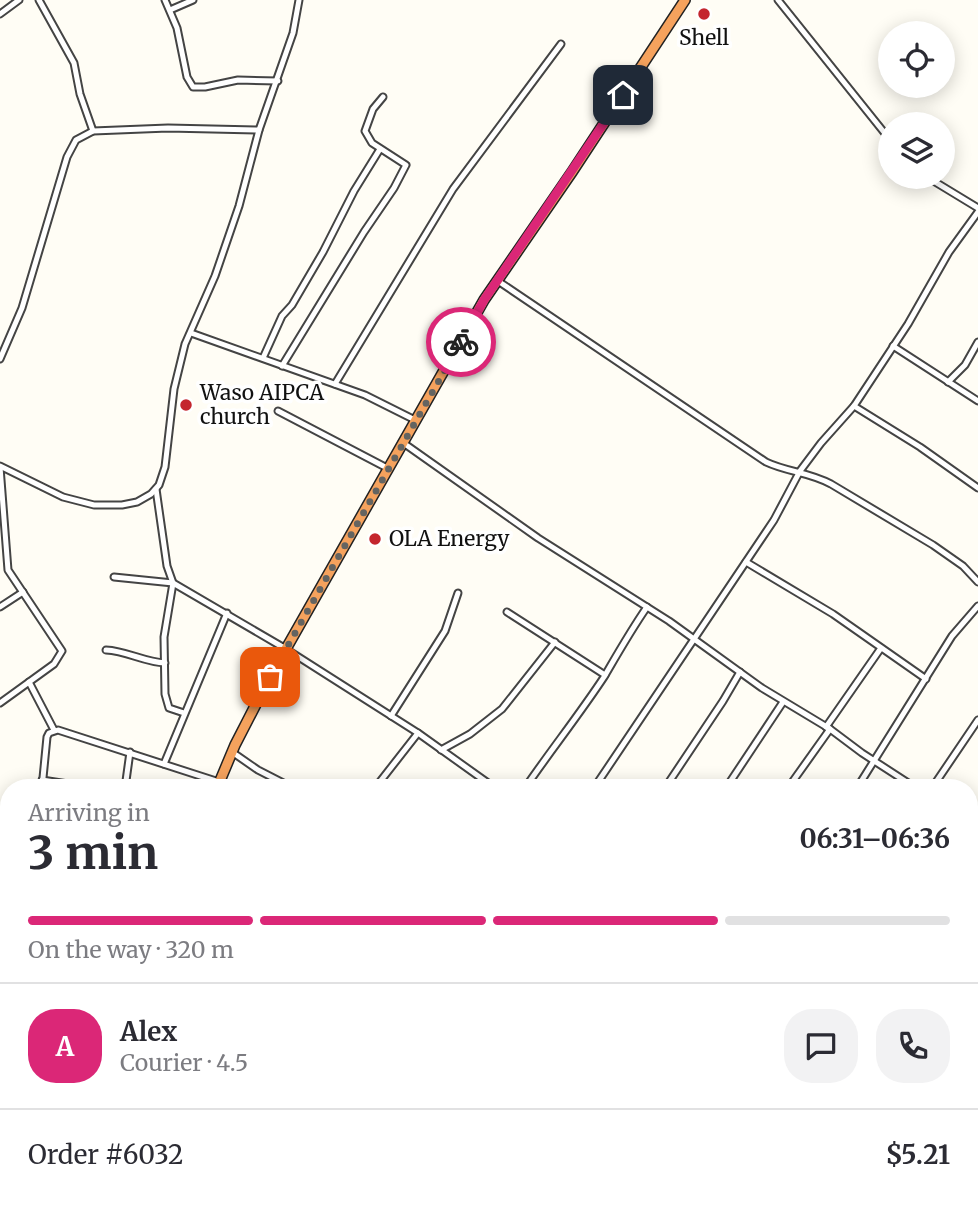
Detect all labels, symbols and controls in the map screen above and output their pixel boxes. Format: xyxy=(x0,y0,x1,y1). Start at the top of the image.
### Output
marker: Shell xyxy=(696,6,712,22)
map controls xyxy=(878,21,955,189)
button: locate xyxy=(878,21,955,98)
place label: Shell xyxy=(679,24,730,51)
pin xyxy=(593,65,653,125)
icon: home xyxy=(604,76,642,114)
button: layers xyxy=(878,112,955,189)
courier xyxy=(426,307,496,377)
icon: bike xyxy=(442,323,480,361)
place label: Waso AIPCA church xyxy=(199,379,324,430)
marker: Waso AIPCA church xyxy=(178,397,194,413)
place label: OLA Energy xyxy=(389,525,510,552)
marker: OLA Energy xyxy=(367,531,383,547)
pin xyxy=(240,647,300,707)
icon: bag xyxy=(251,658,289,696)
text: Arriving in xyxy=(28,798,150,827)
text: 06:31–06:36 xyxy=(799,822,950,855)
text: 3 min xyxy=(28,824,158,882)
text: On the way · 320 m xyxy=(28,935,234,964)
button: chat xyxy=(784,1009,858,1083)
button: phone xyxy=(876,1009,950,1083)
text: Alex xyxy=(120,1015,177,1048)
text: A xyxy=(56,1030,74,1063)
text: Courier · 4.5 xyxy=(120,1048,248,1077)
text: Order #6032 xyxy=(28,1138,183,1171)
text: $5.21 xyxy=(886,1138,950,1171)

